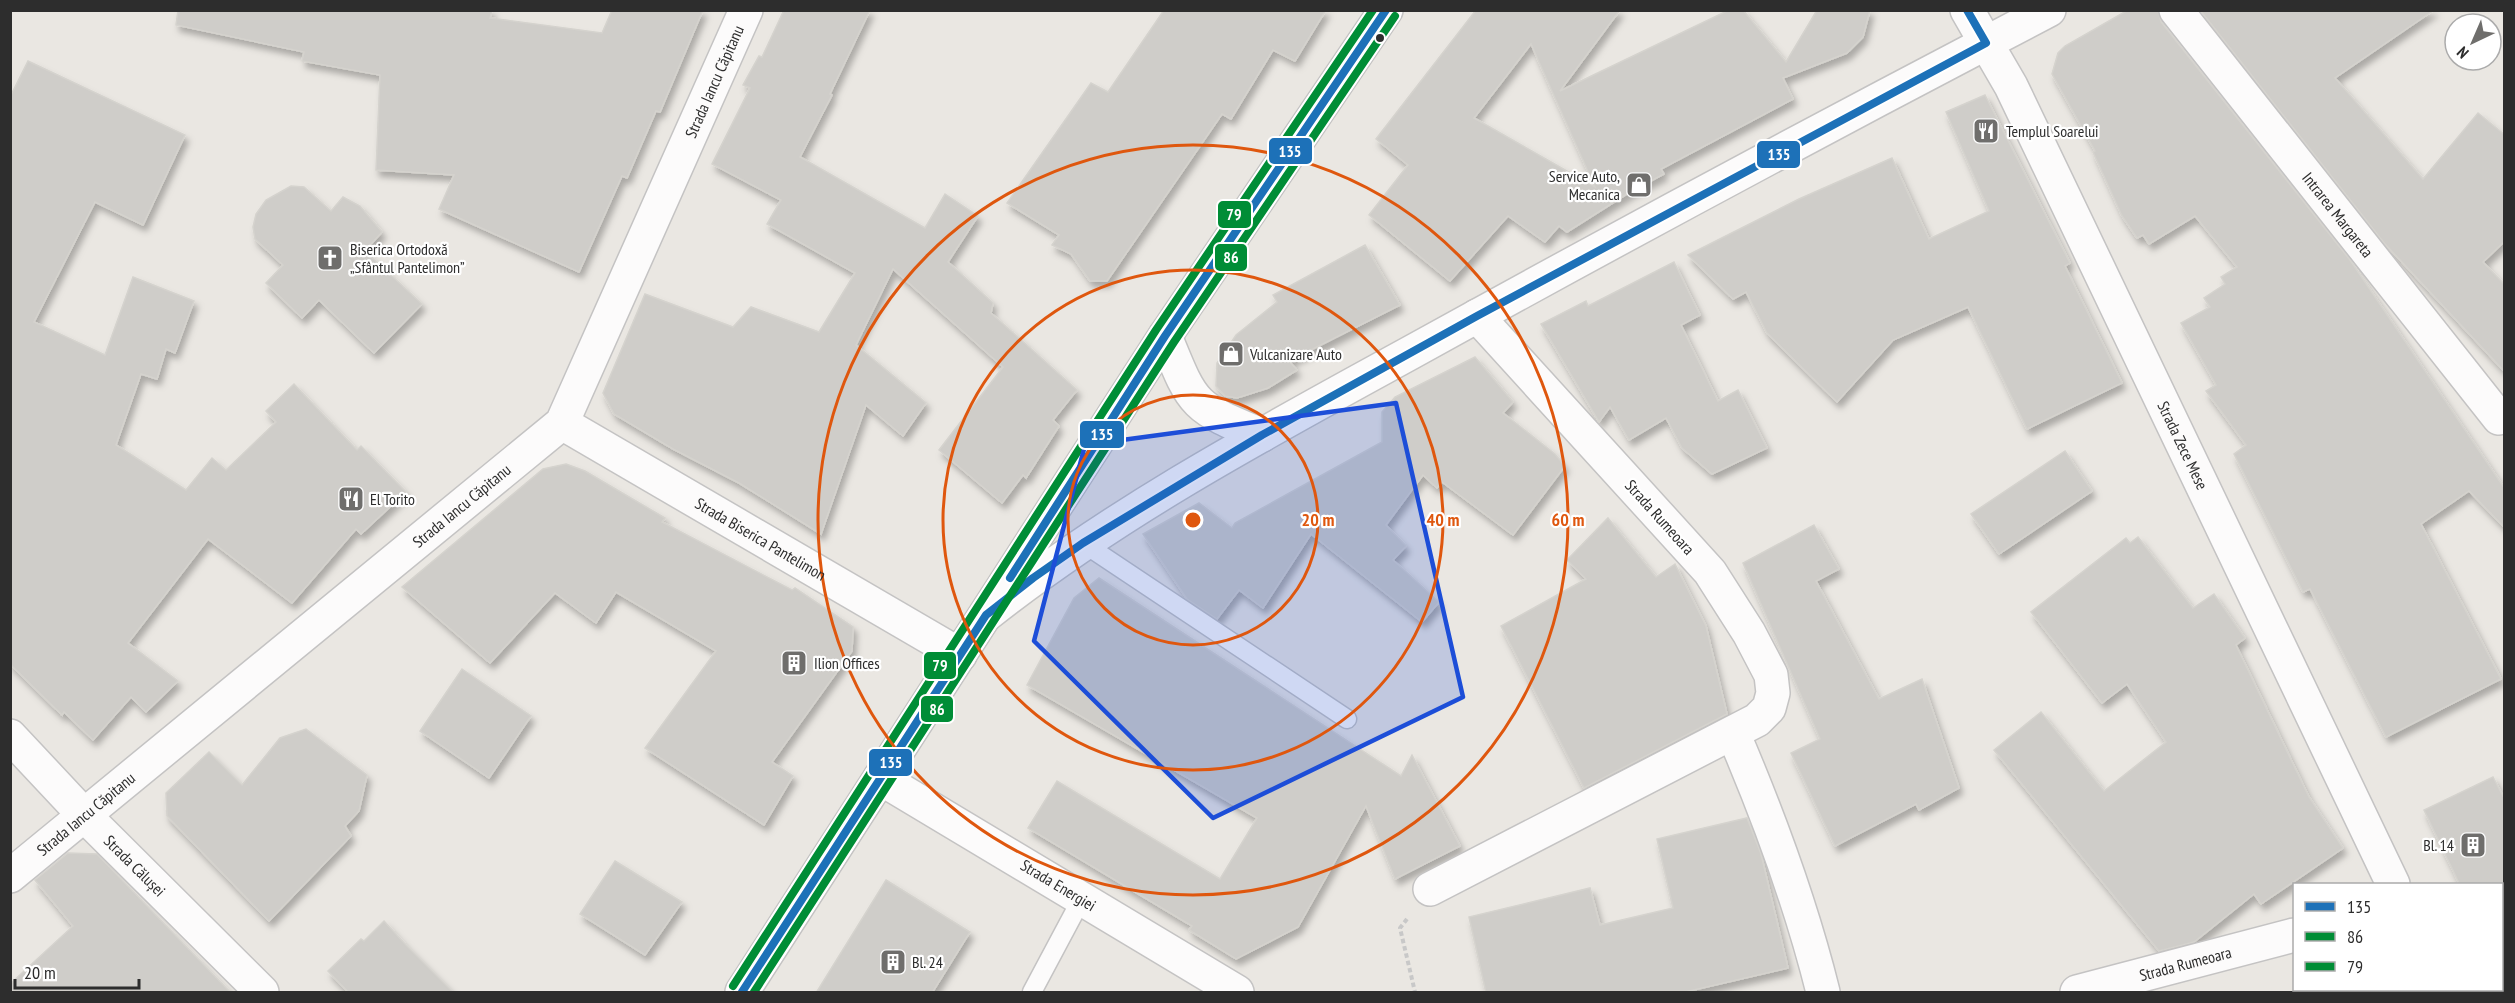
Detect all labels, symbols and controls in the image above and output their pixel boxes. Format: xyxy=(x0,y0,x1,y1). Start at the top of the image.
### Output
north arrow xyxy=(2443,12,2503,72)
street label: Strada Iancu Căpitanu xyxy=(680,22,748,141)
unlabelled marker xyxy=(1374,32,1386,44)
text: N xyxy=(2453,43,2473,63)
restaurant icon: Templul Soarelui xyxy=(1971,116,2001,146)
place label: Templul Soarelui xyxy=(2006,121,2099,141)
line badge: 135 xyxy=(1268,137,1313,165)
line badge: 135 xyxy=(1756,140,1801,169)
text: 135 xyxy=(1279,141,1301,161)
text: 135 xyxy=(1768,144,1790,164)
place label: Service Auto, Mecanica xyxy=(1549,166,1620,204)
street label: Intrarea Margareta xyxy=(2298,168,2378,261)
shop icon: Service Auto, Mecanica xyxy=(1624,170,1654,200)
line badge: 79 xyxy=(1217,200,1252,229)
text: 79 xyxy=(1226,204,1242,224)
place label: Biserica Ortodoxă „Sfântul Pantelimon” xyxy=(350,239,465,277)
church icon: Biserica Ortodoxă „Sfântul Pantelimon” xyxy=(315,243,345,273)
line badge: 86 xyxy=(1214,243,1248,272)
text: 86 xyxy=(1223,247,1239,267)
shop icon: Vulcanizare Auto xyxy=(1216,339,1246,369)
place label: Vulcanizare Auto xyxy=(1249,344,1342,364)
street label: Strada Zece Mese xyxy=(2153,398,2213,493)
line badge: 135 xyxy=(1079,420,1125,449)
text: 135 xyxy=(1091,424,1113,444)
street label: Strada Iancu Căpitanu xyxy=(408,459,515,552)
street label: Strada Rumeoara xyxy=(1621,475,1699,559)
restaurant icon: El Torito xyxy=(336,484,366,514)
place label: El Torito xyxy=(370,489,415,509)
street label: Strada Biserica Pantelimon xyxy=(692,493,830,585)
text: 20 m xyxy=(1302,508,1334,531)
text: 40 m xyxy=(1427,508,1459,531)
text: 60 m xyxy=(1552,508,1584,531)
centre of rings xyxy=(1183,510,1203,530)
building icon: Ilion Offices xyxy=(779,648,809,678)
line badge: 79 xyxy=(923,651,957,680)
place label: Ilion Offices xyxy=(814,653,880,673)
text: 79 xyxy=(932,655,948,675)
line badge: 86 xyxy=(920,695,954,723)
text: 86 xyxy=(929,699,945,719)
line badge: 135 xyxy=(868,748,913,777)
text: 135 xyxy=(880,752,902,772)
street label: Strada Iancu Căpitanu xyxy=(33,768,139,860)
building icon: Bl. 14 xyxy=(2458,830,2488,860)
street label: Strada Călușei xyxy=(100,831,170,900)
place label: Bl. 14 xyxy=(2423,835,2454,855)
street label: Strada Energiei xyxy=(1017,855,1100,915)
legend xyxy=(2293,883,2503,991)
text: 135 xyxy=(2347,895,2371,918)
text: 86 xyxy=(2347,925,2363,948)
street label: Strada Rumeoara xyxy=(2137,942,2234,985)
building icon: Bl. 24 xyxy=(878,947,908,977)
scale bar xyxy=(15,952,140,990)
place label: Bl. 24 xyxy=(912,952,943,972)
text: 79 xyxy=(2347,955,2363,978)
text: 20 m xyxy=(24,961,56,984)

